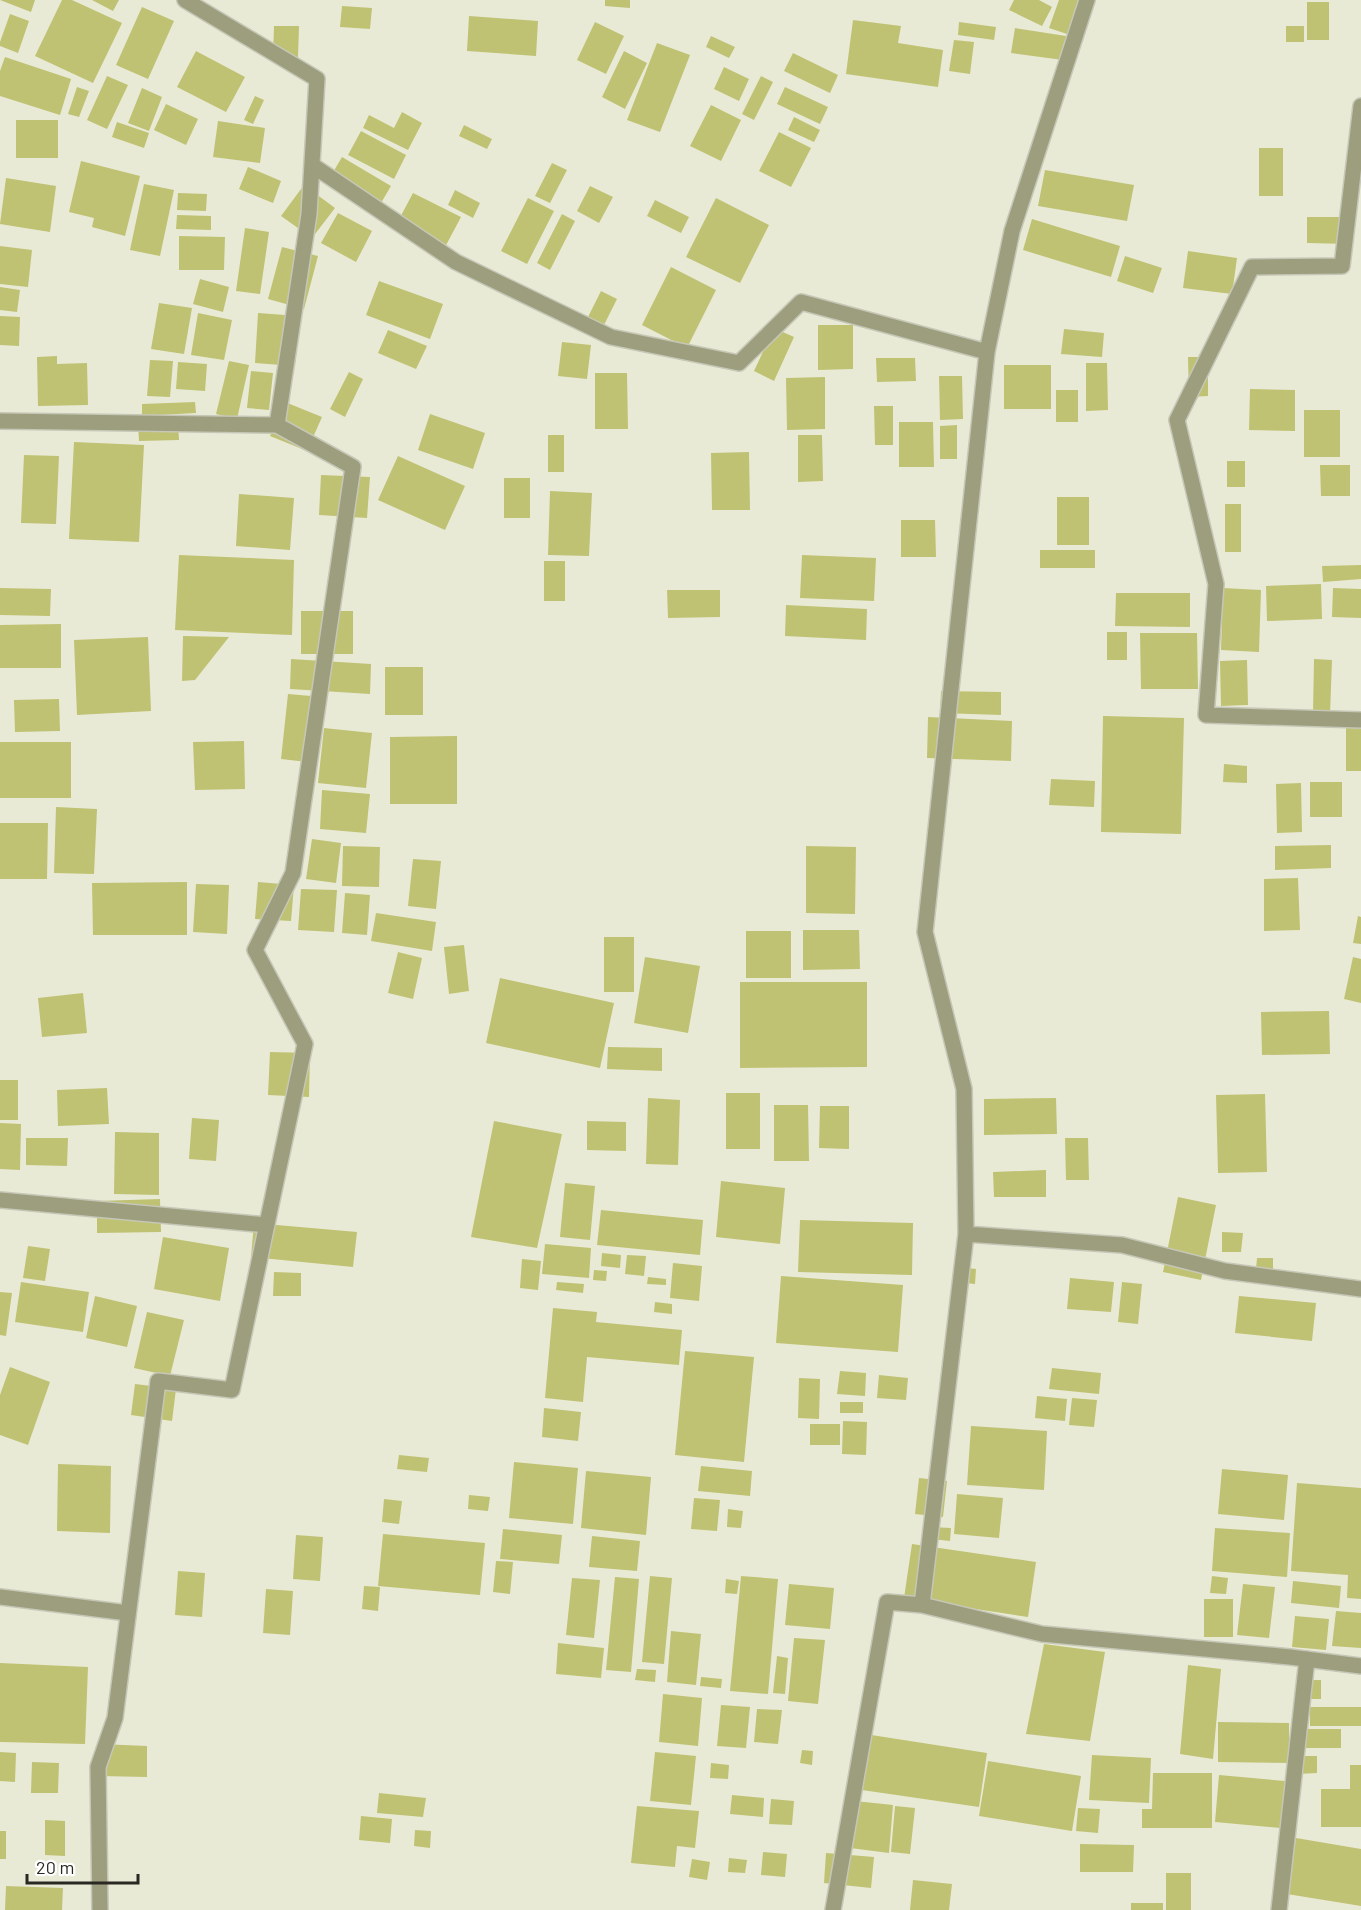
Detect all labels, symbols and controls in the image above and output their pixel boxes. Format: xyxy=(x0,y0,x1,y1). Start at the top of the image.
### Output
scale bar xyxy=(27,1847,138,1885)
text: 20 m xyxy=(36,1856,74,1878)

